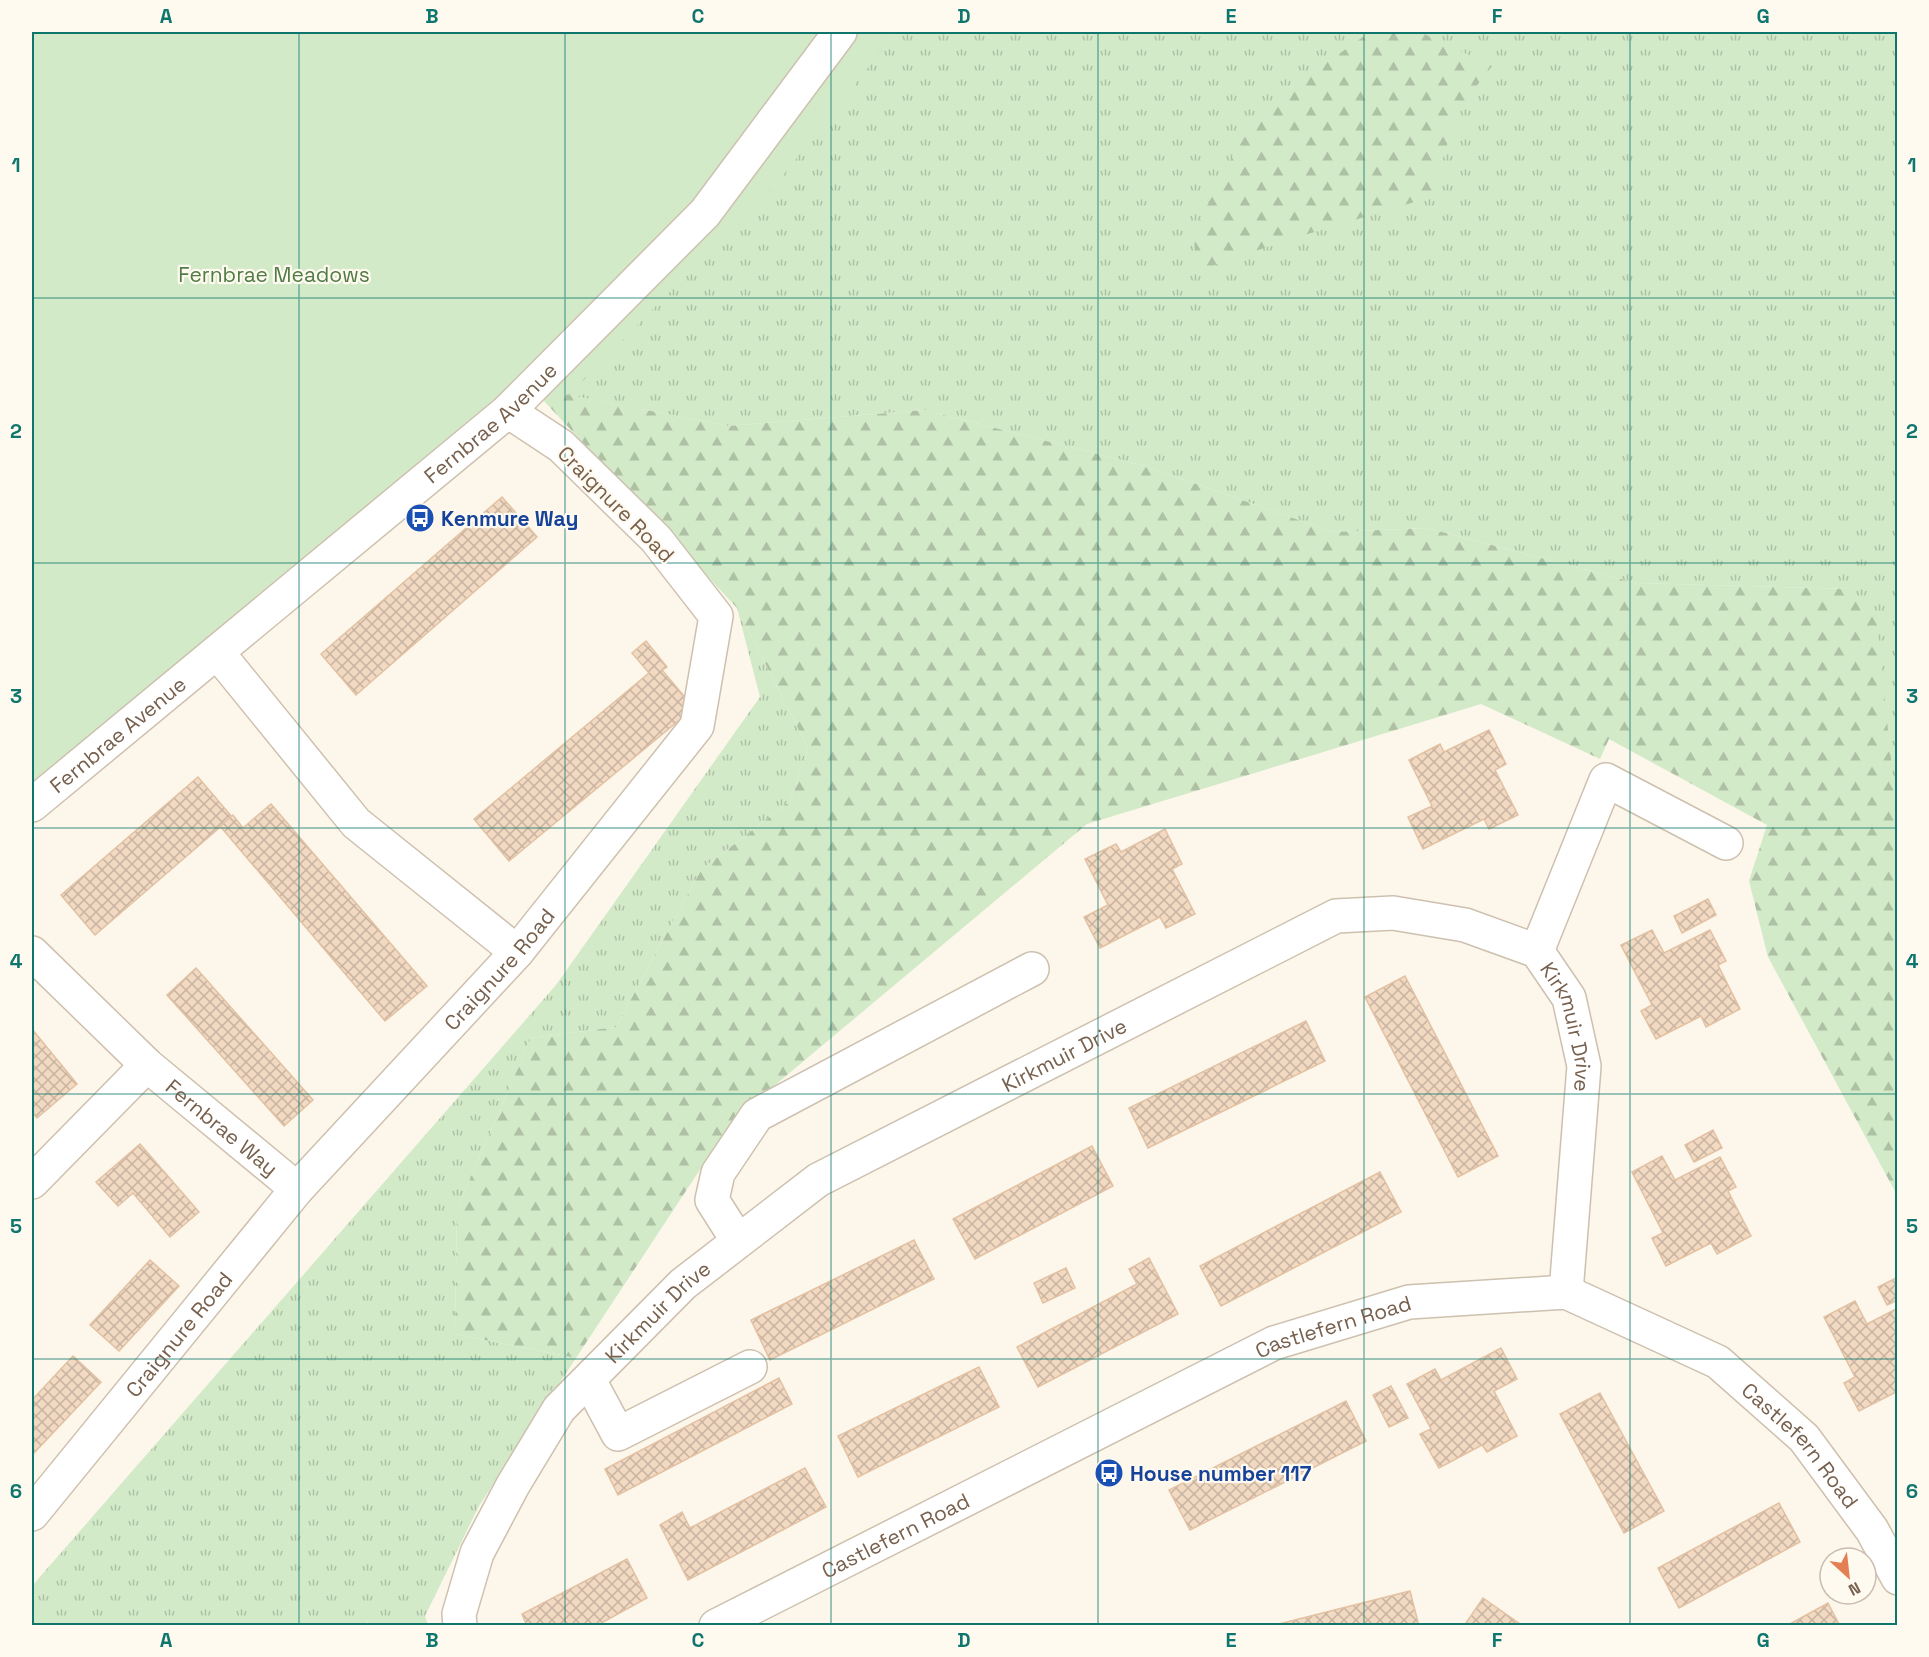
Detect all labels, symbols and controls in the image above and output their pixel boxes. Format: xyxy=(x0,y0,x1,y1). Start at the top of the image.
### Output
text: A xyxy=(160,3,173,29)
text: B xyxy=(425,3,439,29)
text: C xyxy=(692,3,705,29)
text: D xyxy=(957,3,971,29)
text: E xyxy=(1225,3,1237,29)
text: F xyxy=(1492,3,1503,29)
text: G xyxy=(1756,3,1770,29)
text: 1 xyxy=(11,152,21,178)
text: 1 xyxy=(1907,152,1917,178)
park label: Fernbrae Meadows xyxy=(178,261,370,288)
street label: Fernbrae Avenue xyxy=(418,356,562,489)
text: 2 xyxy=(10,418,22,444)
text: 2 xyxy=(1906,418,1918,444)
street label: Craignure Road xyxy=(552,440,680,568)
bus stop icon: Kenmure Way xyxy=(404,502,436,534)
place label: Kenmure Way xyxy=(441,505,578,532)
street label: Fernbrae Avenue xyxy=(44,670,191,799)
text: 3 xyxy=(10,683,22,709)
text: 3 xyxy=(1906,683,1918,709)
street label: Craignure Road xyxy=(438,903,560,1036)
text: 4 xyxy=(10,948,23,974)
text: 4 xyxy=(1906,948,1919,974)
street label: Kirkmuir Drive xyxy=(1535,956,1598,1093)
street label: Kirkmuir Drive xyxy=(997,1012,1131,1098)
street label: Fernbrae Way xyxy=(160,1073,284,1181)
text: 5 xyxy=(10,1213,22,1239)
text: 5 xyxy=(1906,1213,1918,1239)
street label: Kirkmuir Drive xyxy=(599,1254,716,1369)
street label: Craignure Road xyxy=(119,1266,238,1403)
street label: Castlefern Road xyxy=(1250,1289,1414,1364)
street label: Castlefern Road xyxy=(1736,1376,1865,1514)
bus stop icon: House number 117 xyxy=(1093,1457,1125,1489)
place label: House number 117 xyxy=(1130,1460,1312,1487)
text: 6 xyxy=(10,1478,22,1504)
text: 6 xyxy=(1906,1478,1918,1504)
street label: Castlefern Road xyxy=(817,1486,974,1584)
north arrow xyxy=(1818,1546,1878,1606)
text: N xyxy=(1845,1577,1864,1601)
text: A xyxy=(160,1627,173,1653)
text: B xyxy=(425,1627,439,1653)
text: C xyxy=(692,1627,705,1653)
text: D xyxy=(957,1627,971,1653)
text: E xyxy=(1225,1627,1237,1653)
text: F xyxy=(1492,1627,1503,1653)
text: G xyxy=(1756,1627,1770,1653)

